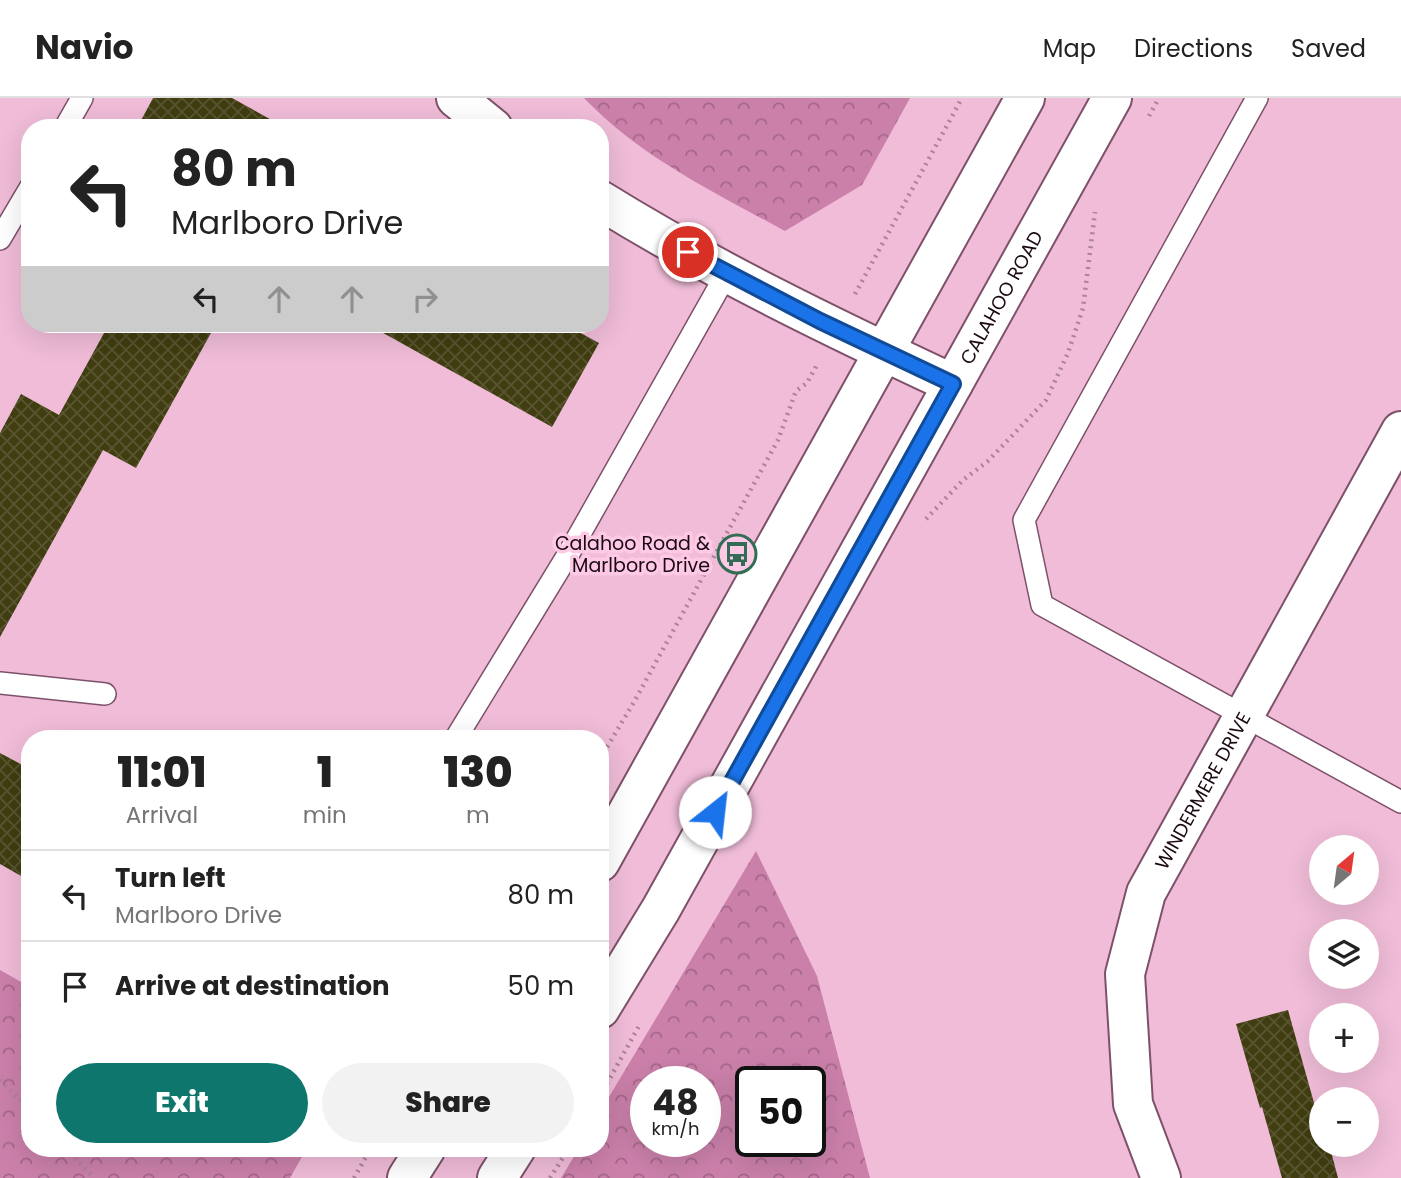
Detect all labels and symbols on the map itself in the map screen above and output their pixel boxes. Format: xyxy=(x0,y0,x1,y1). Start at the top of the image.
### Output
pin xyxy=(658,222,718,282)
street label: CALAHOO ROAD xyxy=(953,226,1049,369)
place label: Calahoo Road & Marlboro Drive xyxy=(555,530,710,579)
bus stop icon: Calahoo Road & Marlboro Drive xyxy=(716,533,758,575)
street label: WINDERMERE DRIVE xyxy=(1148,707,1257,874)
position arrow xyxy=(678,775,752,849)
north arrow xyxy=(1309,835,1379,905)
speed limit sign: 50 xyxy=(735,1066,826,1157)

